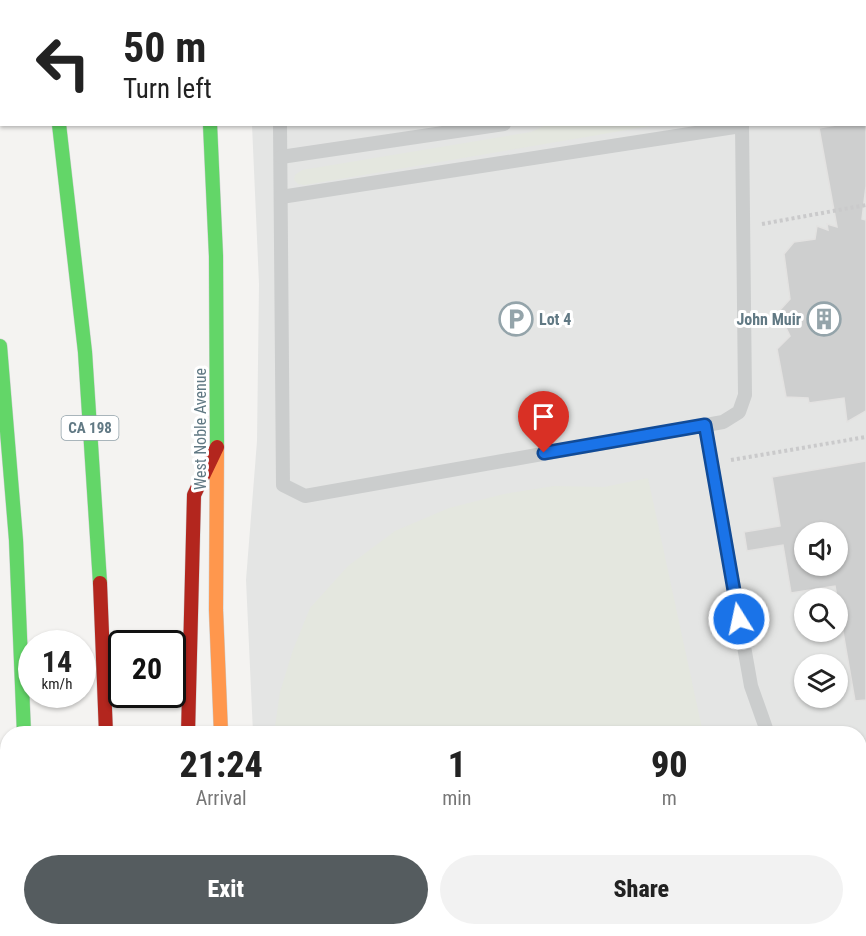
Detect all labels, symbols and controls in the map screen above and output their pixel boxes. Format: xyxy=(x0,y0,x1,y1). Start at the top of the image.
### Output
text: 50 m xyxy=(123,23,206,72)
icon: left xyxy=(24,24,102,102)
text: Turn left xyxy=(123,73,212,105)
parking icon: Lot 4 xyxy=(498,301,534,337)
building icon: John Muir xyxy=(806,301,842,337)
place label: Lot 4 xyxy=(539,310,571,329)
place label: John Muir xyxy=(736,310,801,329)
street label: West Noble Avenue xyxy=(191,368,210,490)
pin xyxy=(518,391,569,453)
icon: arrive xyxy=(527,400,560,433)
road number: CA 198 xyxy=(62,416,118,440)
map controls xyxy=(794,522,848,708)
button: sound xyxy=(794,522,848,576)
position arrow xyxy=(707,587,771,651)
button: search xyxy=(794,588,848,642)
speed limit sign: 20 xyxy=(108,630,186,708)
text: 14 xyxy=(42,644,72,679)
button: layers xyxy=(794,654,848,708)
text: km/h xyxy=(42,675,72,693)
text: 21:24 xyxy=(179,744,263,786)
text: 1 xyxy=(448,744,466,786)
text: 90 xyxy=(651,744,688,786)
text: Arrival xyxy=(196,786,247,810)
text: min xyxy=(442,786,472,810)
text: m xyxy=(662,786,677,810)
button: Exit xyxy=(24,855,428,924)
button: Share xyxy=(440,855,843,924)

